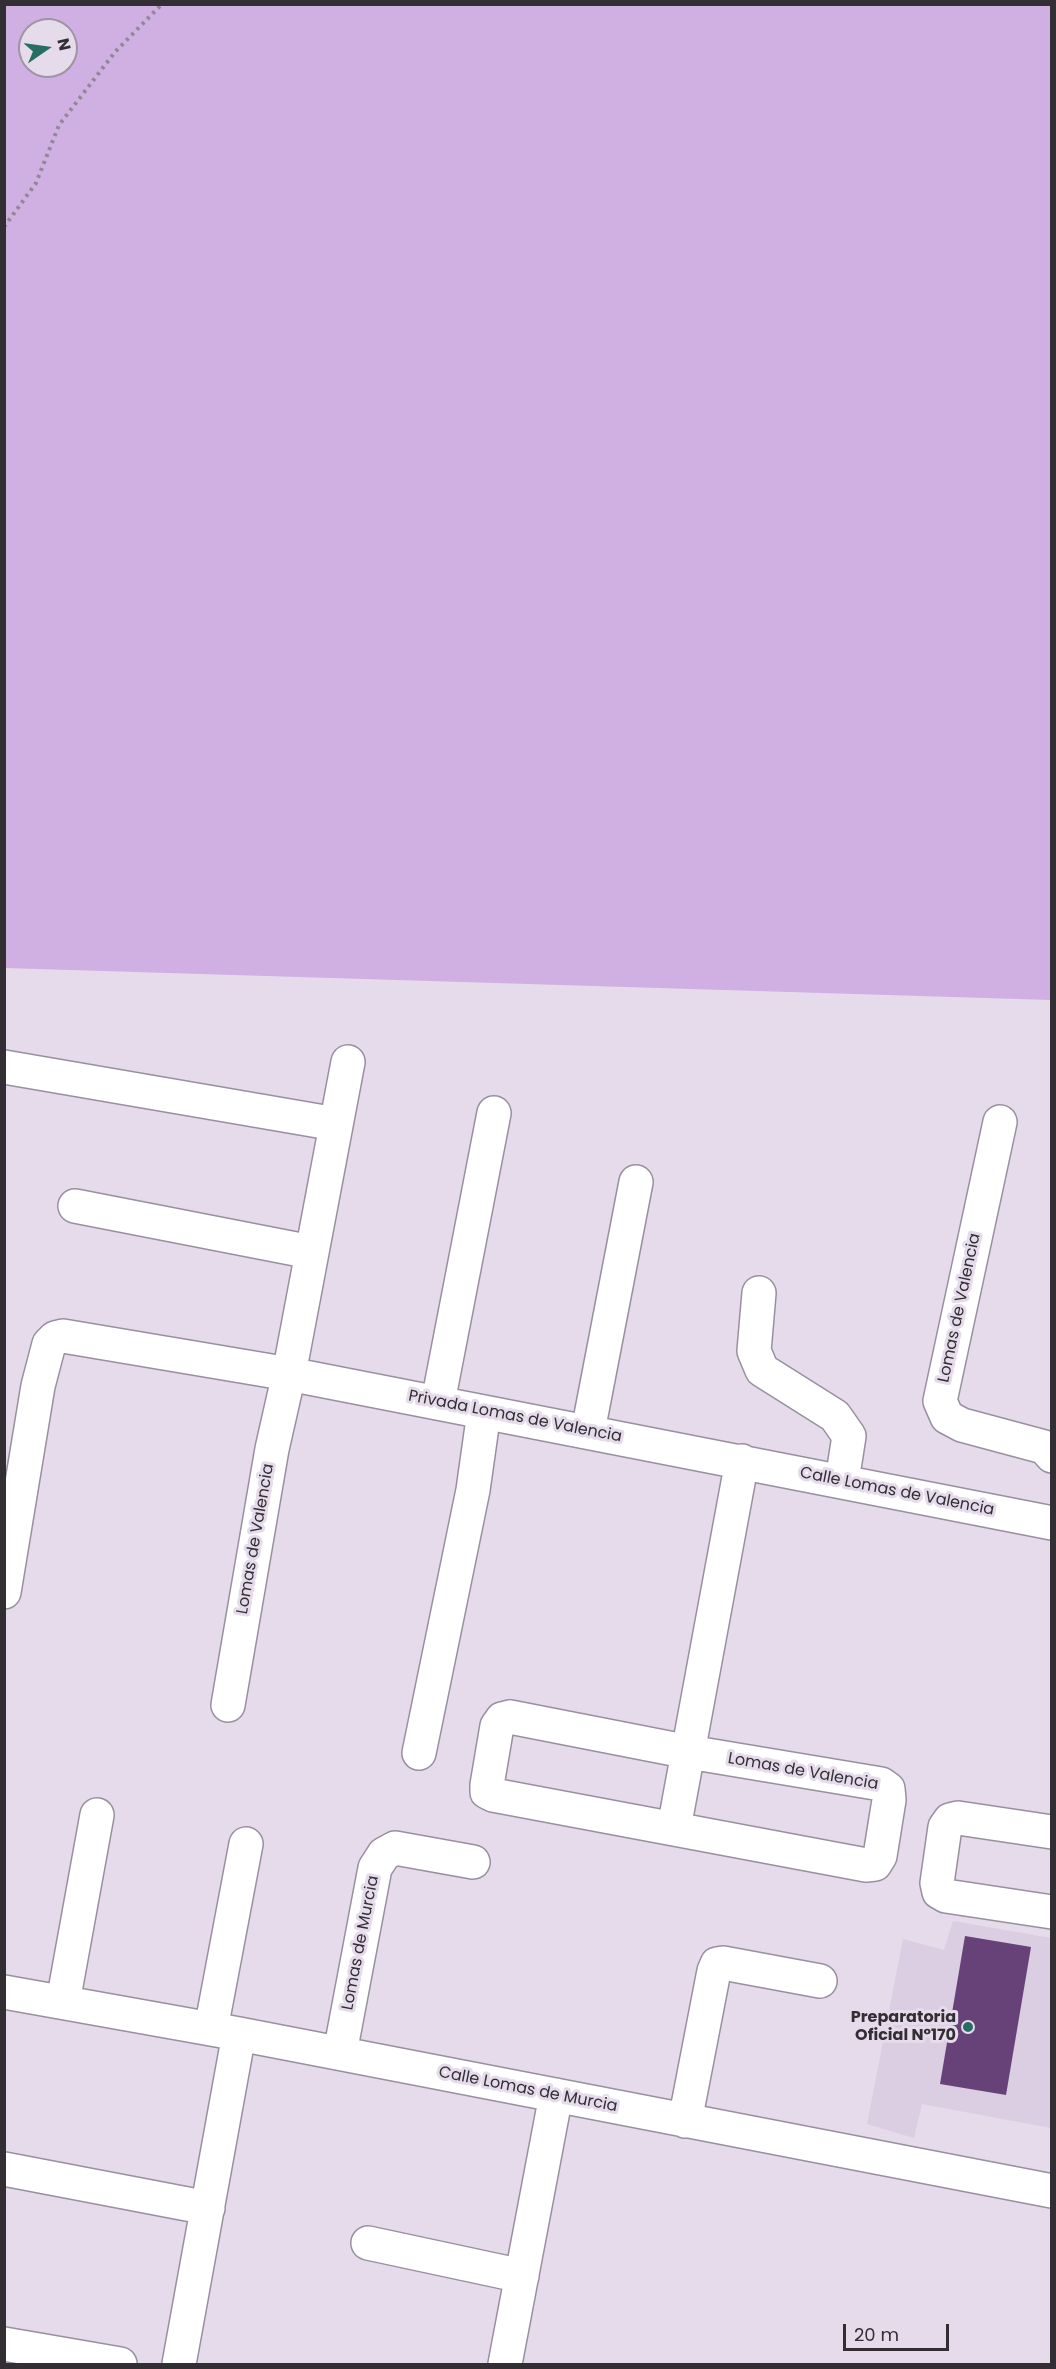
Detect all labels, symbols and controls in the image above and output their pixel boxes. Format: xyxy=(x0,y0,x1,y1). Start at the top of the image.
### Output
north arrow xyxy=(18,18,78,78)
text: N xyxy=(52,36,77,53)
street label: Lomas de Valencia xyxy=(935,1232,985,1384)
street label: Privada Lomas de Valencia xyxy=(407,1387,623,1447)
street label: Lomas de Valencia xyxy=(233,1462,279,1616)
street label: Calle Lomas de Valencia xyxy=(798,1464,996,1520)
street label: Lomas de Valencia xyxy=(726,1749,880,1795)
street label: Lomas de Murcia xyxy=(339,1874,383,2012)
place label: Preparatoria Oficial N°170 xyxy=(851,2008,956,2046)
marker: Preparatoria Oficial N°170 xyxy=(961,2020,975,2034)
street label: Calle Lomas de Murcia xyxy=(437,2063,619,2117)
scale bar xyxy=(846,2312,952,2350)
text: 20 m xyxy=(854,2322,899,2347)

